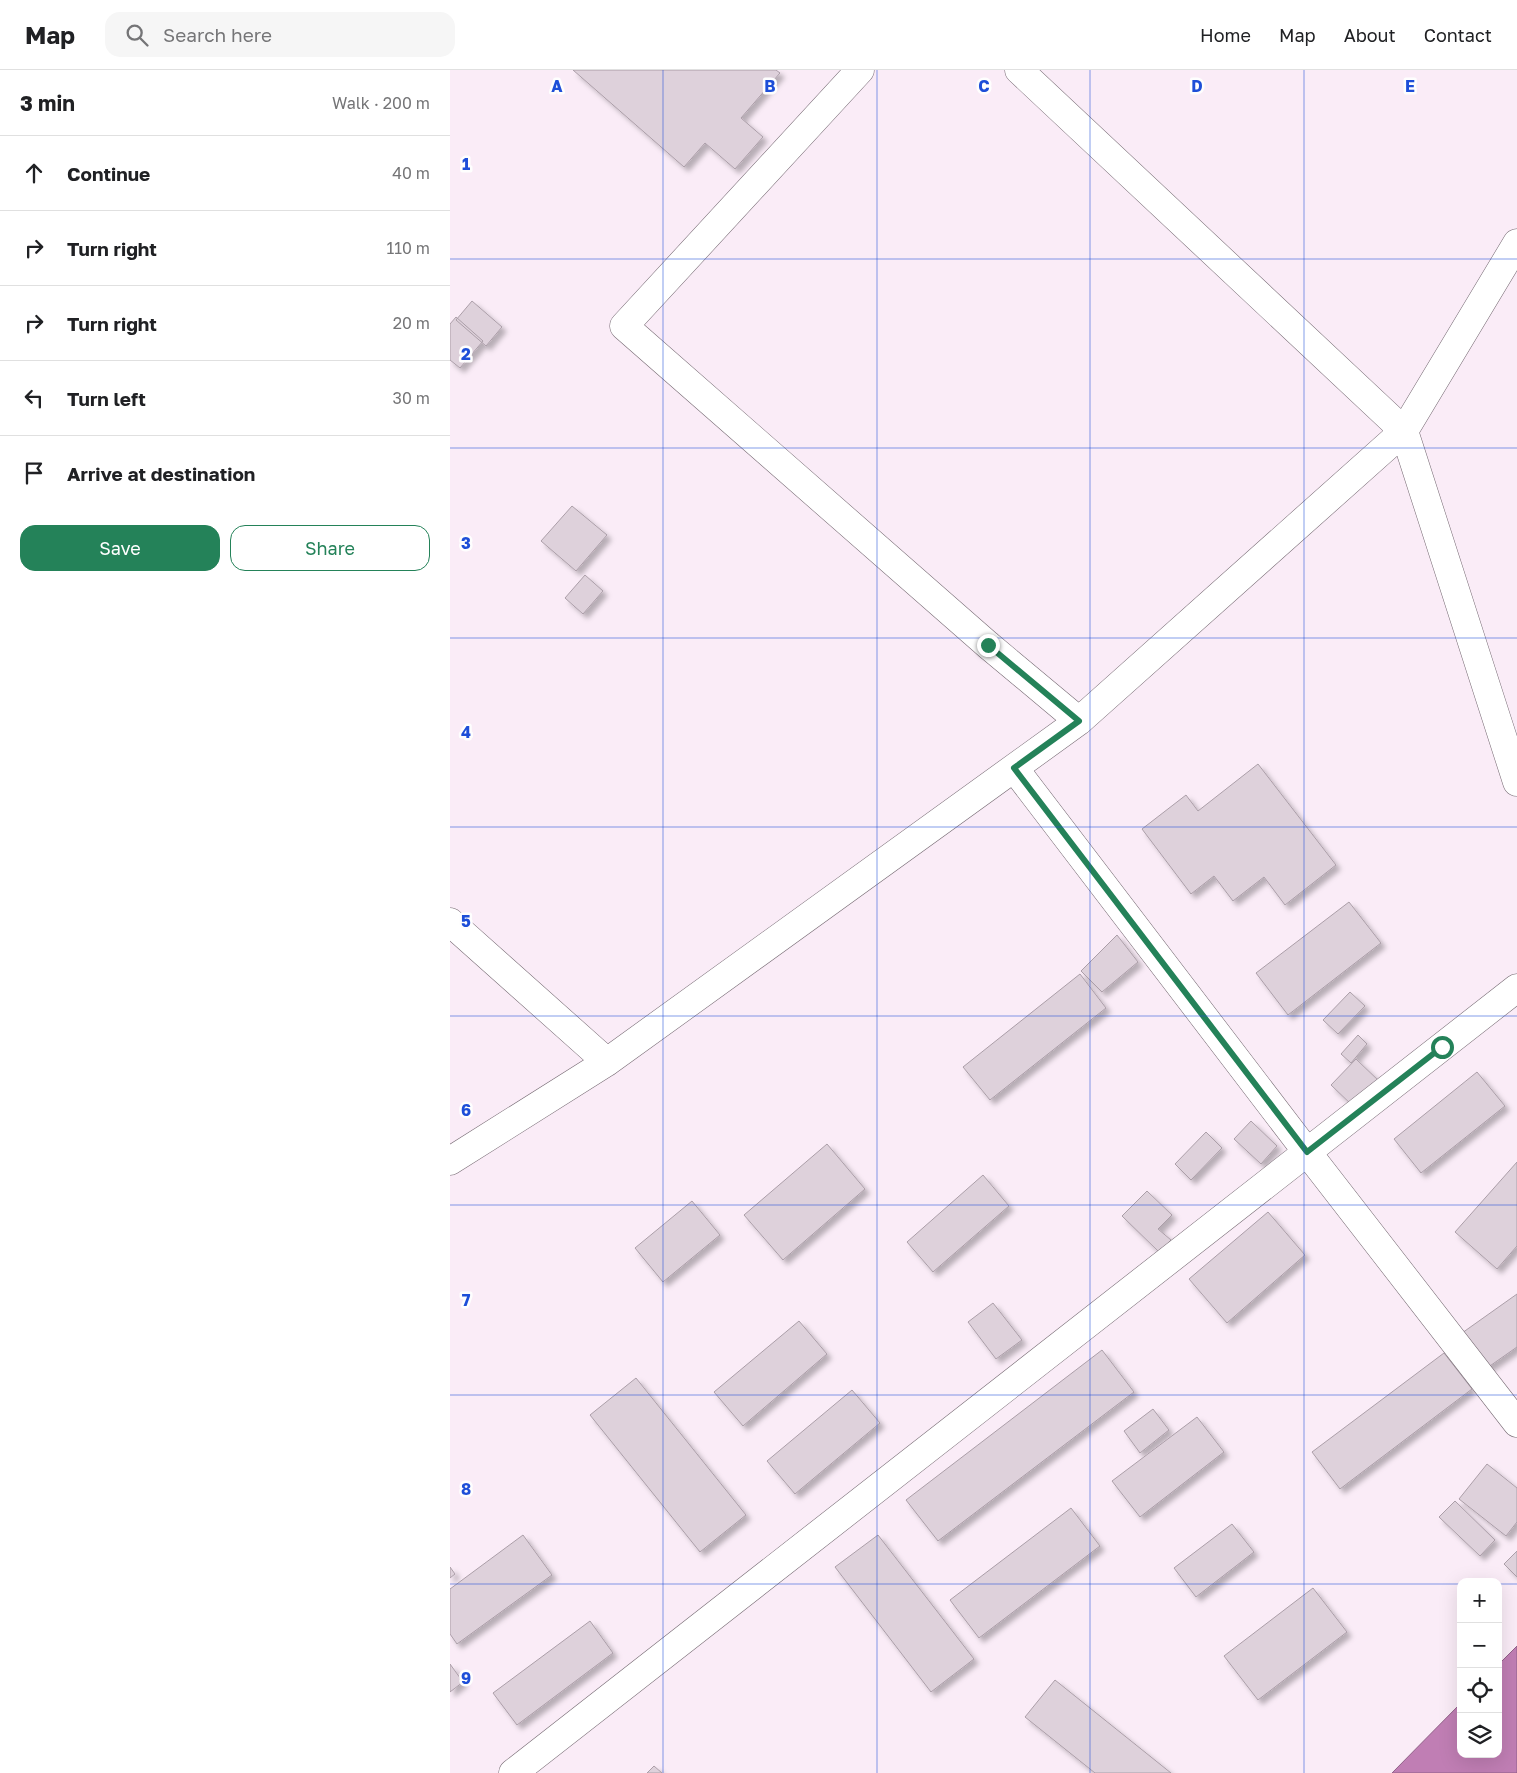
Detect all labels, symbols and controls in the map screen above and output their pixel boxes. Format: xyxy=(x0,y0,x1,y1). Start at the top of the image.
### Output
search box xyxy=(105,12,455,57)
text: Map xyxy=(25,20,75,49)
icon: search xyxy=(123,21,151,49)
text: Search here xyxy=(163,23,272,46)
text: Home xyxy=(1200,24,1251,46)
text: Map xyxy=(1279,24,1316,46)
text: About xyxy=(1344,24,1396,46)
text: Contact xyxy=(1424,24,1492,46)
text: A xyxy=(551,76,563,96)
text: B xyxy=(764,76,776,96)
text: C xyxy=(978,76,990,96)
text: D xyxy=(1191,76,1203,96)
text: E xyxy=(1405,76,1415,96)
text: 3 min xyxy=(20,90,75,116)
text: Walk · 200 m xyxy=(332,93,430,113)
text: 1 xyxy=(462,154,470,174)
icon: ahead xyxy=(20,159,48,187)
text: Continue xyxy=(67,162,150,185)
text: 40 m xyxy=(392,163,430,183)
icon: right xyxy=(20,234,48,262)
text: Turn right xyxy=(67,237,157,260)
text: 110 m xyxy=(386,238,430,258)
icon: right xyxy=(20,309,48,337)
text: Turn right xyxy=(67,312,157,335)
text: 20 m xyxy=(393,313,430,333)
text: 2 xyxy=(461,344,471,364)
icon: left xyxy=(20,384,48,412)
text: Turn left xyxy=(67,387,146,410)
text: 30 m xyxy=(393,388,430,408)
icon: arrive xyxy=(20,459,48,487)
text: Arrive at destination xyxy=(67,462,255,485)
button: Save xyxy=(20,525,220,571)
button: Share xyxy=(230,525,430,571)
text: 3 xyxy=(461,533,471,553)
route end xyxy=(977,634,1000,657)
text: 4 xyxy=(461,722,471,742)
text: 5 xyxy=(461,911,471,931)
route start xyxy=(1431,1036,1454,1059)
text: 6 xyxy=(461,1100,471,1120)
text: 7 xyxy=(462,1290,471,1310)
text: 8 xyxy=(461,1479,471,1499)
map controls xyxy=(1457,1578,1502,1758)
button: + xyxy=(1457,1578,1502,1623)
button: − xyxy=(1457,1623,1502,1668)
text: 9 xyxy=(461,1668,471,1688)
button: locate xyxy=(1457,1668,1502,1713)
button: layers xyxy=(1457,1713,1502,1758)

